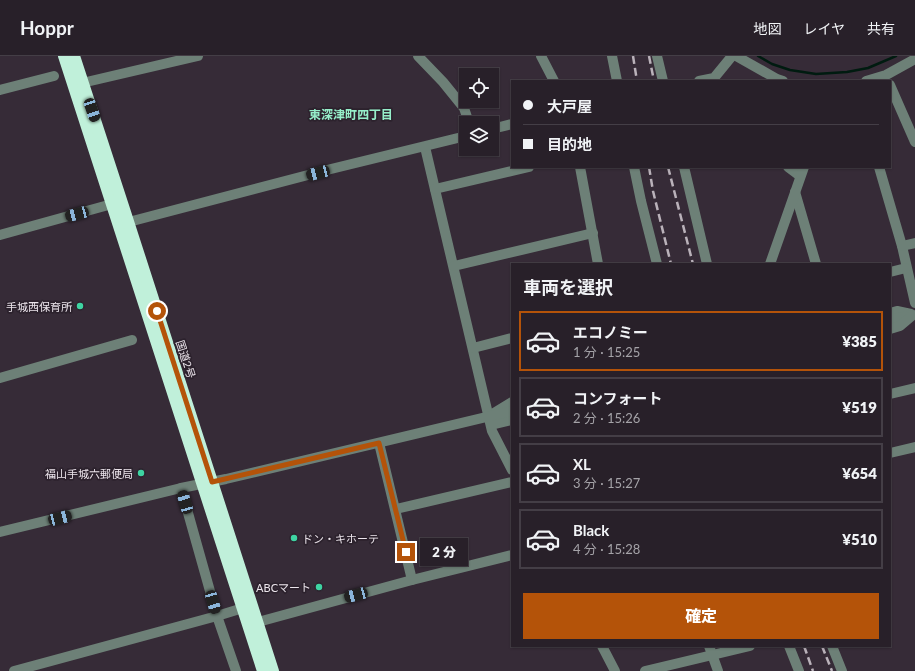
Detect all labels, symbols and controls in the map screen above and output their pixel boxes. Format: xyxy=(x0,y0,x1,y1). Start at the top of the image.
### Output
text: Hoppr xyxy=(20,16,74,39)
text: 地図 xyxy=(753,20,781,37)
text: レイヤ xyxy=(803,20,845,37)
text: 共有 xyxy=(867,20,895,37)
map controls xyxy=(459,68,499,156)
button: locate xyxy=(459,68,499,108)
car xyxy=(82,97,102,123)
text: 大戸屋 xyxy=(547,97,592,115)
district label: 東深津町四丁目 xyxy=(309,107,393,122)
button: layers xyxy=(459,116,499,156)
text: 目的地 xyxy=(547,135,592,153)
car xyxy=(305,164,331,182)
car xyxy=(64,205,90,223)
text: 車両を選択 xyxy=(523,276,613,298)
place label: 手城西保育所 xyxy=(6,300,73,313)
marker: 手城西保育所 xyxy=(75,301,85,311)
route start xyxy=(148,302,166,320)
icon: car xyxy=(525,323,561,359)
text: エコノミー xyxy=(573,323,648,341)
text: ¥385 xyxy=(842,332,877,350)
street label: 国道2号 xyxy=(174,338,198,380)
text: 1 分 · 15:25 xyxy=(573,344,640,360)
icon: car xyxy=(525,389,561,425)
text: コンフォート xyxy=(573,389,663,407)
text: ¥519 xyxy=(842,398,877,416)
text: 2 分 · 15:26 xyxy=(573,410,640,426)
icon: car xyxy=(525,455,561,491)
text: XL xyxy=(573,455,591,473)
text: ¥654 xyxy=(842,464,877,482)
place label: 福山手城六郵便局 xyxy=(45,467,133,480)
marker: 福山手城六郵便局 xyxy=(136,468,146,478)
text: 3 分 · 15:27 xyxy=(573,475,640,491)
car xyxy=(176,489,194,515)
car xyxy=(47,509,73,527)
icon: car xyxy=(525,521,561,557)
text: Black xyxy=(573,521,609,539)
text: ¥510 xyxy=(842,530,877,548)
place label: ドン・キホーテ xyxy=(302,532,379,545)
marker: ドン・キホーテ xyxy=(289,533,299,543)
callout: 2 分 xyxy=(420,538,468,566)
text: 4 分 · 15:28 xyxy=(573,541,640,557)
route end xyxy=(397,543,415,561)
text: 2 分 xyxy=(432,544,456,560)
place label: ABCマート xyxy=(256,581,311,594)
marker: ABCマート xyxy=(314,582,324,592)
car xyxy=(343,586,369,604)
car xyxy=(204,589,222,615)
button: 確定 xyxy=(523,593,879,639)

